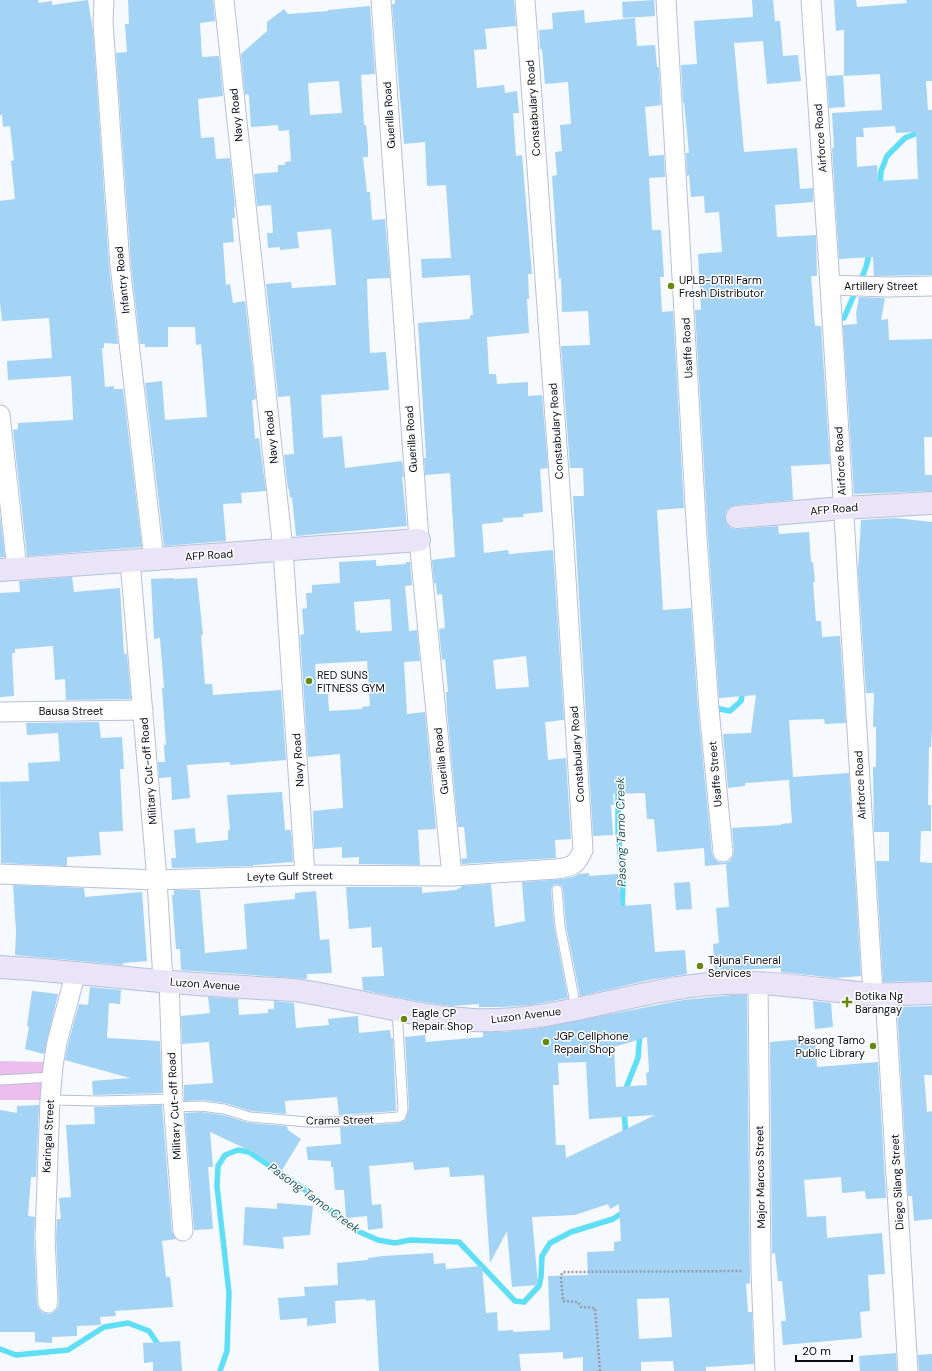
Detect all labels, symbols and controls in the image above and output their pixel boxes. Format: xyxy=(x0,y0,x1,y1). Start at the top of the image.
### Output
street label: Constabulary Road xyxy=(523,59,543,157)
street label: Guerilla Road xyxy=(380,81,398,149)
street label: Navy Road xyxy=(226,87,246,142)
street label: Airforce Road xyxy=(811,103,829,173)
street label: Infantry Road xyxy=(111,245,133,314)
place label: UPLB-DTRI Farm Fresh Distributor xyxy=(679,273,764,300)
street label: Artillery Street xyxy=(844,279,918,293)
marker: UPLB-DTRI Farm Fresh Distributor xyxy=(666,281,676,291)
street label: Usaffe Road xyxy=(678,317,696,379)
street label: Constabulary Road xyxy=(546,382,566,480)
street label: Guerilla Road xyxy=(402,405,420,473)
street label: Navy Road xyxy=(261,409,281,464)
street label: Airforce Road xyxy=(831,426,849,496)
street label: AFP Road xyxy=(809,500,859,518)
street label: AFP Road xyxy=(185,546,234,564)
place label: RED SUNS FITNESS GYM xyxy=(317,668,385,695)
marker: RED SUNS FITNESS GYM xyxy=(304,676,314,686)
street label: Bausa Street xyxy=(39,704,103,718)
street label: Constabulary Road xyxy=(567,705,587,803)
street label: Military Cut-off Road xyxy=(136,717,160,825)
street label: Guerilla Road xyxy=(431,727,451,795)
street label: Navy Road xyxy=(289,733,307,787)
street label: Usaffe Street xyxy=(705,740,725,808)
street label: Airforce Road xyxy=(851,750,869,820)
water label: Pasong Tamo Creek xyxy=(612,776,630,887)
street label: Leyte Gulf Street xyxy=(247,868,333,884)
place label: Tajuna Funeral Services xyxy=(708,953,781,980)
marker: Tajuna Funeral Services xyxy=(695,961,705,971)
street label: Luzon Avenue xyxy=(169,975,241,993)
place label: Botika Ng Barangay xyxy=(855,989,903,1016)
marker: Botika Ng Barangay xyxy=(842,997,852,1007)
street label: Luzon Avenue xyxy=(490,1004,562,1026)
place label: Eagle CP Repair Shop xyxy=(412,1006,473,1033)
marker: Eagle CP Repair Shop xyxy=(399,1014,409,1024)
place label: JGP Cellphone Repair Shop xyxy=(554,1029,629,1056)
place label: Pasong Tamo Public Library xyxy=(796,1033,865,1060)
marker: JGP Cellphone Repair Shop xyxy=(541,1037,551,1047)
marker: Pasong Tamo Public Library xyxy=(868,1041,878,1051)
street label: Military Cut-off Road xyxy=(164,1052,184,1160)
street label: Karingal Street xyxy=(39,1099,57,1173)
street label: Crame Street xyxy=(306,1112,374,1128)
street label: Major Marcos Street xyxy=(752,1125,768,1229)
street label: Diego Silang Street xyxy=(888,1134,906,1230)
water label: Pasong Tamo Creek xyxy=(265,1159,364,1237)
scale bar xyxy=(796,1337,852,1363)
text: 20 m xyxy=(802,1343,831,1359)

